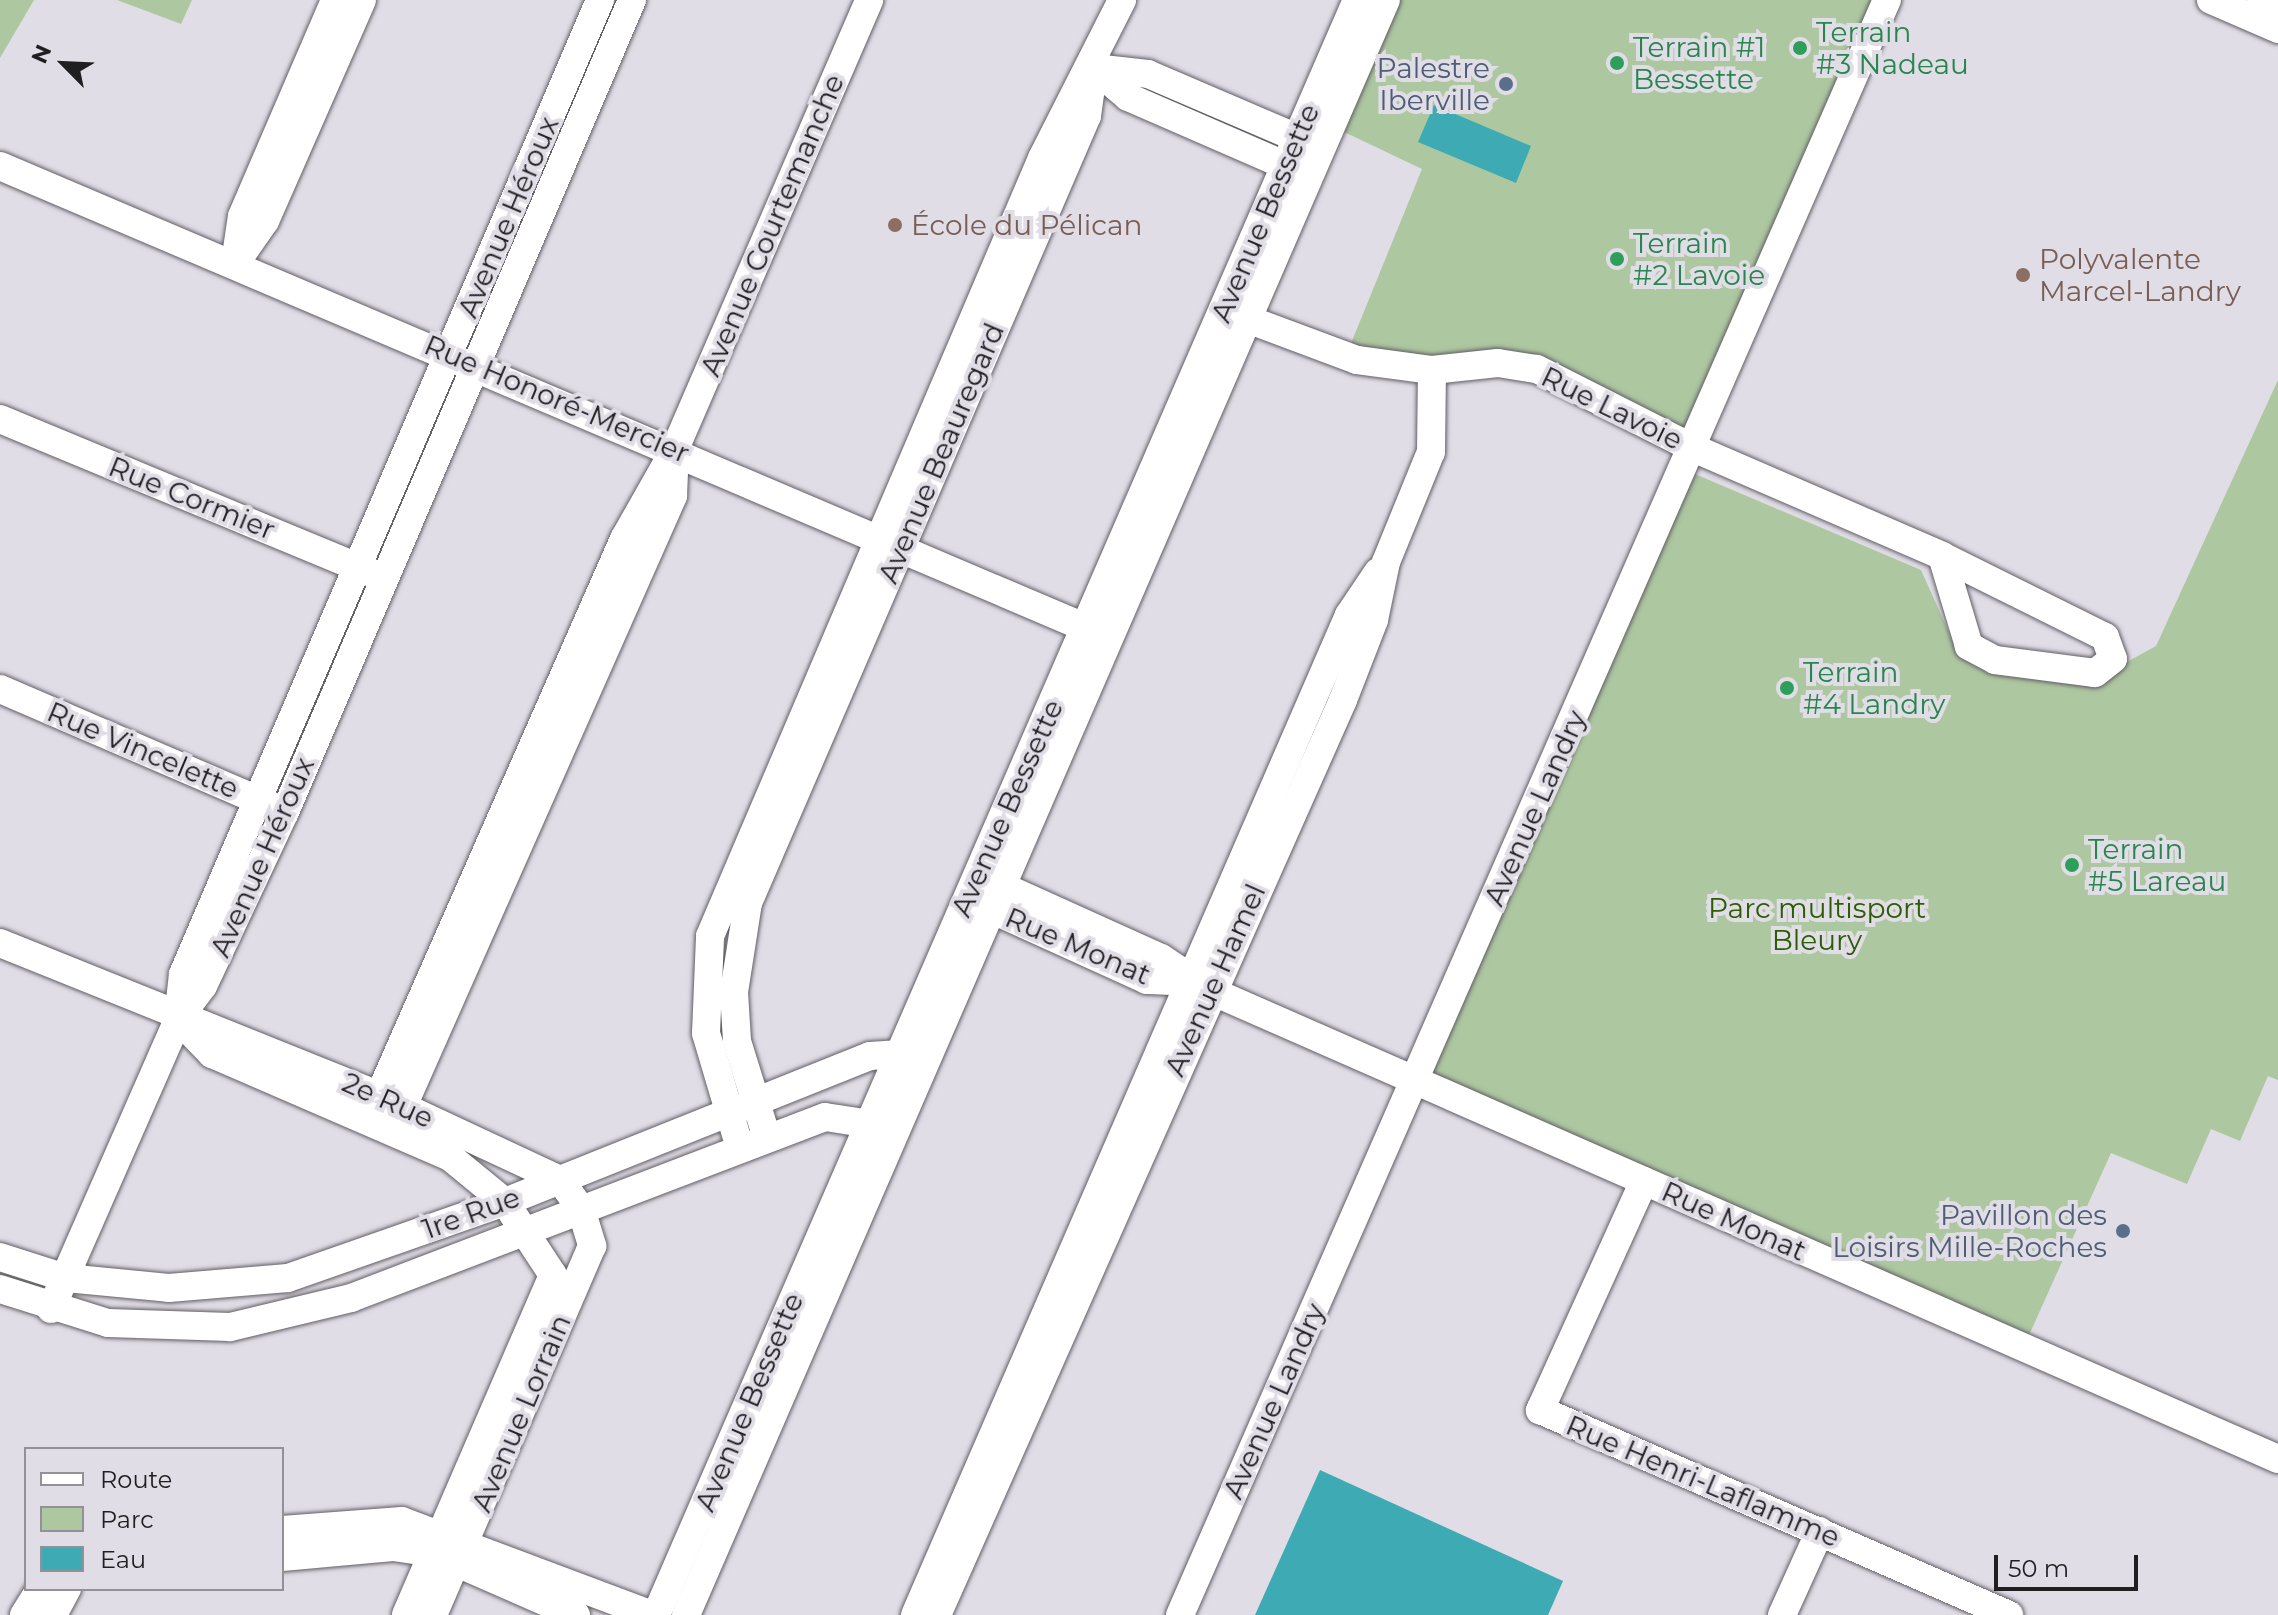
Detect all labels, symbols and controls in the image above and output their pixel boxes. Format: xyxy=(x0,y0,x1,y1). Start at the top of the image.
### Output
place label: Terrain #3 Nadeau xyxy=(1816,15,1969,81)
north arrow xyxy=(24,24,104,104)
place label: Terrain #1 Bessette xyxy=(1633,30,1765,96)
marker: Terrain #3 Nadeau xyxy=(1791,39,1809,57)
text: N xyxy=(26,40,58,68)
place label: Palestre Iberville xyxy=(1377,51,1490,117)
marker: Terrain #1 Bessette xyxy=(1608,54,1626,72)
street label: Avenue Courtemanche xyxy=(693,69,851,381)
marker: Palestre Iberville xyxy=(1497,75,1515,93)
street label: Avenue Bessette xyxy=(1204,99,1326,327)
street label: Avenue Héroux xyxy=(451,112,565,322)
place label: École du Pélican xyxy=(911,208,1142,242)
marker: École du Pélican xyxy=(886,216,904,234)
place label: Terrain #2 Lavoie xyxy=(1633,226,1765,292)
place label: Polyvalente Marcel-Landry xyxy=(2039,242,2241,308)
marker: Terrain #2 Lavoie xyxy=(1608,250,1626,268)
marker: Polyvalente Marcel-Landry xyxy=(2014,266,2032,284)
street label: Avenue Beauregard xyxy=(871,318,1011,588)
street label: Rue Honoré-Mercier xyxy=(419,328,695,470)
street label: Rue Lavoie xyxy=(1536,359,1688,457)
street label: Rue Cormier xyxy=(104,449,280,547)
place label: Terrain #4 Landry xyxy=(1803,655,1945,721)
marker: Terrain #4 Landry xyxy=(1778,679,1796,697)
street label: Avenue Bessette xyxy=(944,694,1070,922)
street label: Rue Vincelette xyxy=(42,695,244,805)
street label: Avenue Landry xyxy=(1477,705,1593,911)
street label: Avenue Héroux xyxy=(203,752,321,962)
place label: Terrain #5 Lareau xyxy=(2088,832,2226,898)
marker: Terrain #5 Lareau xyxy=(2063,856,2081,874)
street label: Avenue Hamel xyxy=(1158,879,1272,1081)
park label: Parc multisport Bleury xyxy=(1708,891,1926,957)
street label: Rue Monat xyxy=(1000,900,1156,992)
street label: 2e Rue xyxy=(337,1065,439,1135)
street label: Rue Monat xyxy=(1657,1174,1811,1268)
street label: 1re Rue xyxy=(418,1180,524,1246)
place label: Pavillon des Loisirs Mille-Roches xyxy=(1832,1198,2107,1264)
marker: Pavillon des Loisirs Mille-Roches xyxy=(2114,1222,2132,1240)
street label: Avenue Bessette xyxy=(688,1288,810,1516)
street label: Avenue Landry xyxy=(1216,1298,1332,1504)
street label: Avenue Lorrain xyxy=(464,1309,578,1517)
street label: Rue Henri-Laflamme xyxy=(1561,1408,1845,1554)
legend xyxy=(24,1447,284,1591)
text: Route xyxy=(100,1465,172,1494)
text: Parc xyxy=(100,1505,154,1534)
scale bar xyxy=(1998,1539,2142,1589)
text: Eau xyxy=(100,1545,146,1574)
text: 50 m xyxy=(2008,1554,2069,1583)

